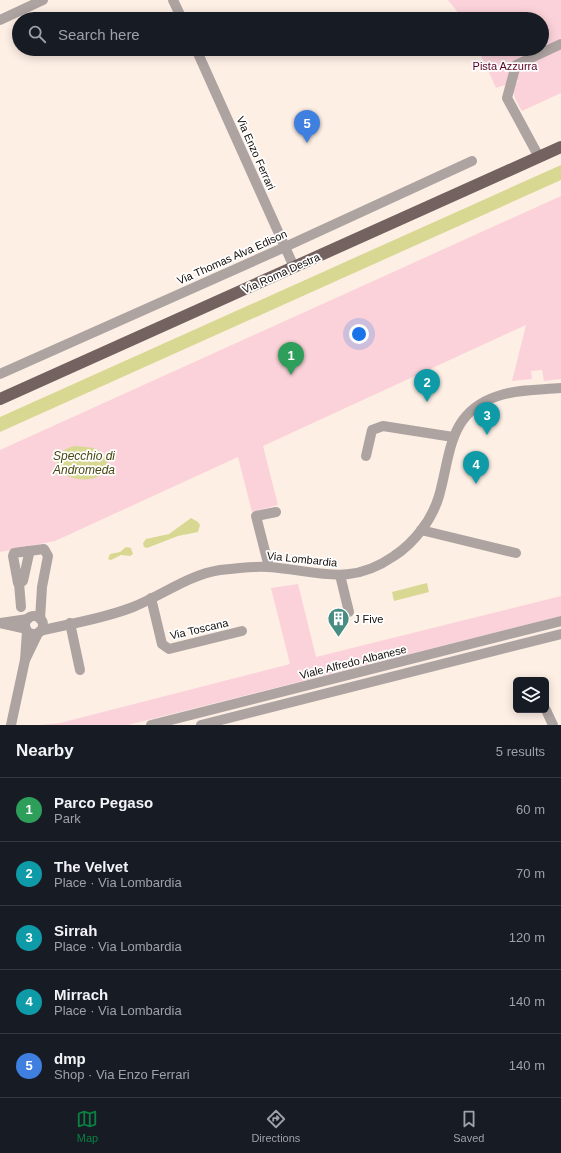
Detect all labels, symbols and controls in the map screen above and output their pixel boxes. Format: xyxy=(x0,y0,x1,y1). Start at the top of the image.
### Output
search box xyxy=(12,12,549,56)
icon: search xyxy=(26,23,48,45)
text: Search here xyxy=(58,26,140,43)
park label: Pista Azzurra xyxy=(473,60,538,72)
pin: 5 xyxy=(294,110,320,143)
street label: Via Enzo Ferrari xyxy=(234,114,278,192)
street label: Via Thomas Alva Edison xyxy=(175,227,289,287)
street label: Via Roma Destra xyxy=(240,250,322,295)
your location xyxy=(349,324,369,344)
pin: 1 xyxy=(278,342,304,375)
pin: 2 xyxy=(414,369,440,402)
pin: 3 xyxy=(474,402,500,435)
water label: Specchio di Andromeda xyxy=(52,449,115,477)
pin: 4 xyxy=(463,451,489,484)
street label: Via Lombardia xyxy=(266,549,339,569)
building icon: J Five xyxy=(325,606,351,639)
place label: J Five xyxy=(354,613,383,625)
street label: Via Toscana xyxy=(169,616,230,642)
street label: Viale Alfredo Albanese xyxy=(298,643,408,681)
map controls xyxy=(513,677,549,713)
button: layers xyxy=(513,677,549,713)
text: Nearby xyxy=(16,741,74,760)
text: 5 results xyxy=(496,744,545,759)
text: Parco Pegaso xyxy=(54,794,153,811)
text: 1 xyxy=(25,802,33,817)
text: 60 m xyxy=(516,802,545,817)
text: Park xyxy=(54,811,81,826)
text: The Velvet xyxy=(54,858,128,875)
text: 2 xyxy=(25,866,33,881)
text: 70 m xyxy=(516,866,545,881)
text: Place · Via Lombardia xyxy=(54,875,182,890)
text: Sirrah xyxy=(54,922,97,939)
text: 3 xyxy=(25,930,33,945)
text: 120 m xyxy=(509,930,545,945)
text: Place · Via Lombardia xyxy=(54,939,182,954)
text: Mirrach xyxy=(54,986,108,1003)
text: 4 xyxy=(25,994,33,1009)
text: 140 m xyxy=(509,994,545,1009)
text: Place · Via Lombardia xyxy=(54,1003,182,1018)
text: dmp xyxy=(54,1050,86,1067)
text: 5 xyxy=(25,1058,33,1073)
text: 140 m xyxy=(509,1058,545,1073)
text: Shop · Via Enzo Ferrari xyxy=(54,1067,190,1082)
tab: Map xyxy=(76,1108,98,1144)
tab: Directions xyxy=(251,1108,300,1144)
tab: Saved xyxy=(453,1108,484,1144)

